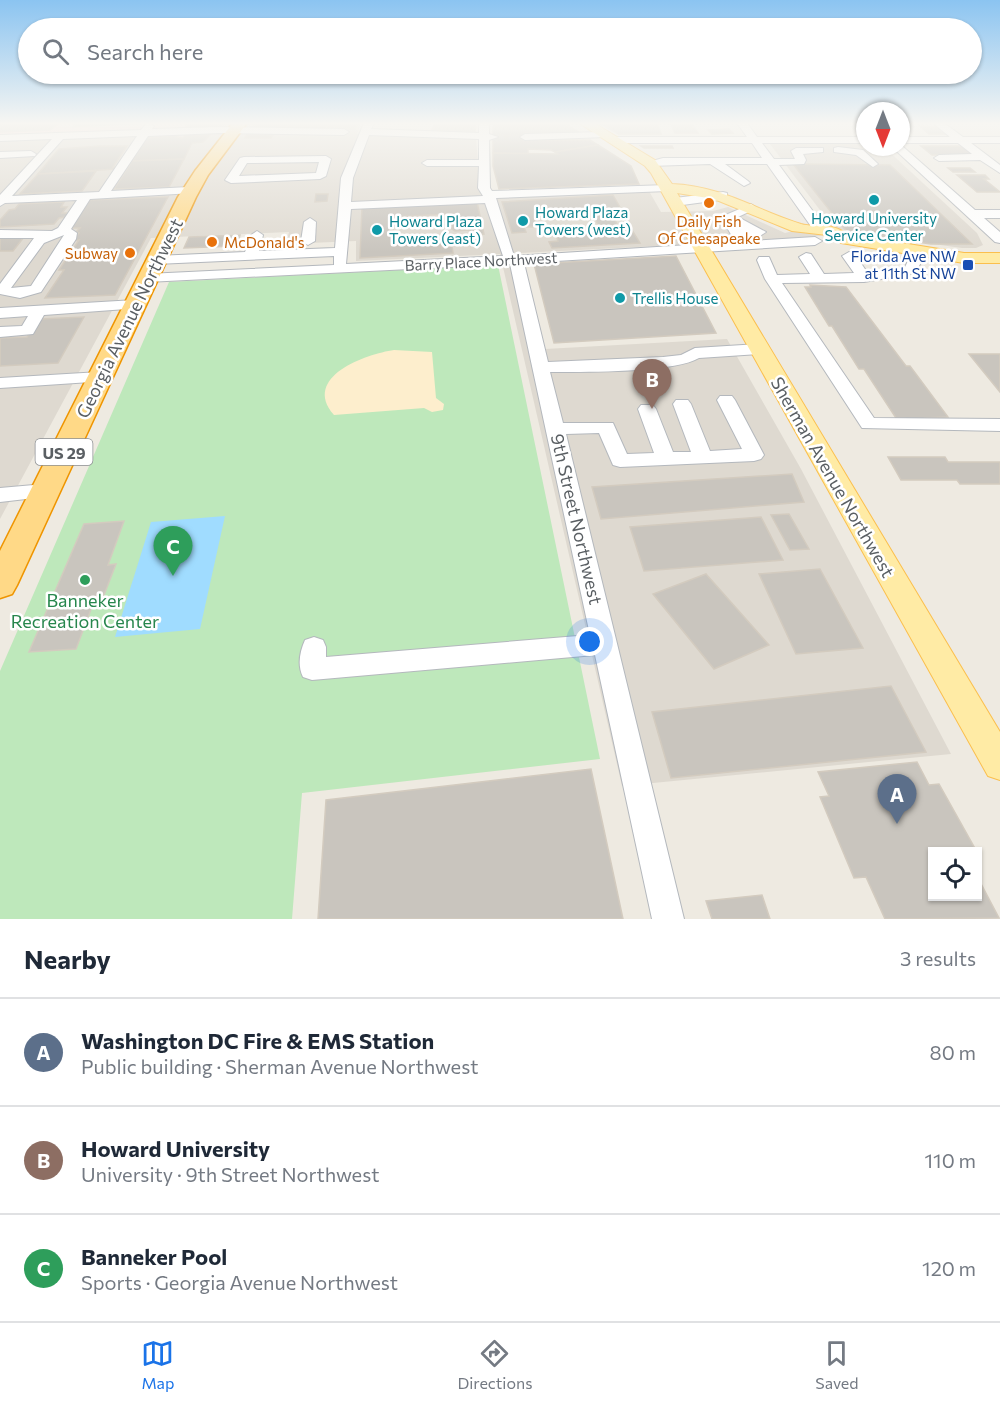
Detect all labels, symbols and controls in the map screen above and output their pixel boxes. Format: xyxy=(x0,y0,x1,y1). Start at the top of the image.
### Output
search box xyxy=(18,18,982,84)
icon: search xyxy=(39,35,72,68)
text: Search here xyxy=(87,38,203,65)
north arrow xyxy=(856,102,910,156)
marker: Howard University Service Center xyxy=(867,193,881,207)
marker: Daily Fish Of Chesapeake xyxy=(702,196,716,210)
place label: Howard Plaza Towers (west) xyxy=(535,203,631,238)
place label: Howard University Service Center xyxy=(811,209,937,244)
place label: Howard Plaza Towers (east) xyxy=(389,212,482,247)
place label: Daily Fish Of Chesapeake xyxy=(658,212,761,247)
marker: Howard Plaza Towers (west) xyxy=(516,214,530,228)
street label: Georgia Avenue Northwest xyxy=(71,215,187,421)
marker: Howard Plaza Towers (east) xyxy=(370,223,384,237)
place label: McDonald's xyxy=(224,233,305,251)
marker: McDonald's xyxy=(205,235,219,249)
place label: Subway xyxy=(65,244,118,262)
marker: Subway xyxy=(123,246,137,260)
place label: Florida Ave NW at 11th St NW xyxy=(851,247,956,282)
street label: Barry Place Northwest xyxy=(404,248,558,274)
marker: Florida Ave NW at 11th St NW xyxy=(961,258,975,272)
place label: Trellis House xyxy=(632,289,719,307)
marker: Trellis House xyxy=(613,291,627,305)
pin: B xyxy=(632,360,672,409)
street label: Sherman Avenue Northwest xyxy=(766,373,900,581)
street label: 9th Street Northwest xyxy=(547,432,607,606)
road number: US 29 xyxy=(36,439,92,465)
pin: C xyxy=(154,526,192,576)
marker: Banneker Recreation Center xyxy=(78,573,92,587)
place label: Banneker Recreation Center xyxy=(11,589,159,632)
your location xyxy=(575,627,604,656)
pin: A xyxy=(878,774,916,824)
map controls xyxy=(928,847,982,901)
button: locate xyxy=(928,847,982,901)
text: Nearby xyxy=(24,943,111,974)
text: 3 results xyxy=(900,946,976,970)
text: Washington DC Fire & EMS Station xyxy=(81,1027,434,1054)
text: A xyxy=(36,1040,51,1064)
text: 80 m xyxy=(930,1040,976,1064)
text: Public building · Sherman Avenue Northwest xyxy=(81,1054,478,1078)
text: Howard University xyxy=(81,1135,270,1162)
text: B xyxy=(37,1148,50,1172)
text: 110 m xyxy=(925,1148,976,1172)
text: University · 9th Street Northwest xyxy=(81,1162,379,1186)
text: Banneker Pool xyxy=(81,1243,227,1270)
text: C xyxy=(37,1256,50,1280)
text: 120 m xyxy=(922,1256,976,1280)
text: Sports · Georgia Avenue Northwest xyxy=(81,1270,398,1294)
tab: Map xyxy=(141,1337,174,1392)
tab: Directions xyxy=(457,1337,532,1392)
tab: Saved xyxy=(815,1337,859,1392)

